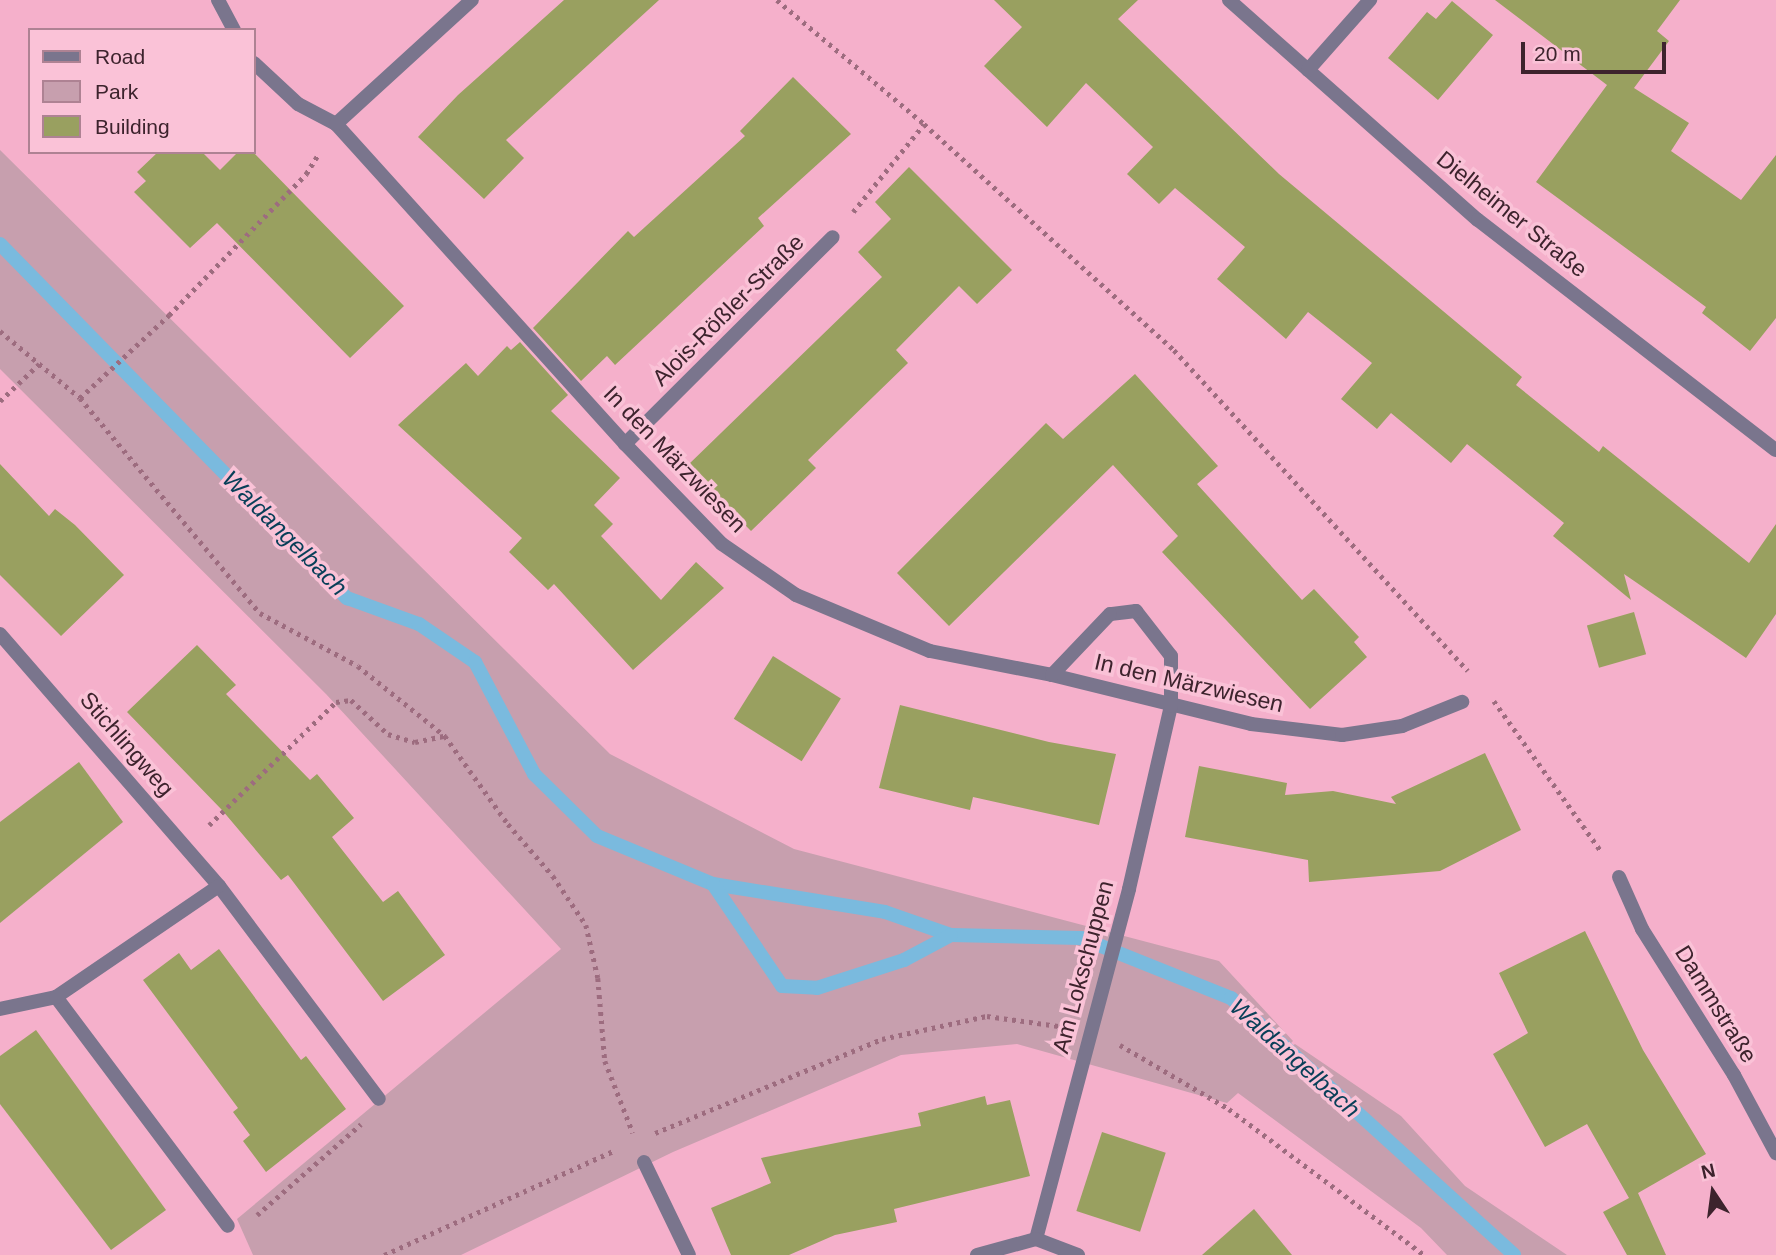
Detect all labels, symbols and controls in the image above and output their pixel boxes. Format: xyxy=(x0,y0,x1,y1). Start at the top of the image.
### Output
legend xyxy=(28,28,256,154)
scale bar xyxy=(1524,28,1669,72)
text: 20 m xyxy=(1534,42,1581,65)
text: Road xyxy=(95,45,145,68)
text: Park xyxy=(95,80,138,103)
text: Building xyxy=(95,115,170,138)
street label: Dielheimer Straße xyxy=(1431,145,1593,283)
street label: Alois-Rößler-Straße xyxy=(646,228,810,392)
street label: In den Märzwiesen xyxy=(598,380,752,538)
water label: Waldangelbach xyxy=(216,464,354,602)
street label: In den Märzwiesen xyxy=(1092,648,1286,718)
street label: Stichlingweg xyxy=(74,686,180,802)
street label: Am Lokschuppen xyxy=(1047,878,1119,1056)
street label: Dammstraße xyxy=(1669,940,1763,1068)
water label: Waldangelbach xyxy=(1224,992,1366,1124)
north arrow xyxy=(1678,1157,1748,1227)
text: N xyxy=(1699,1159,1717,1183)

